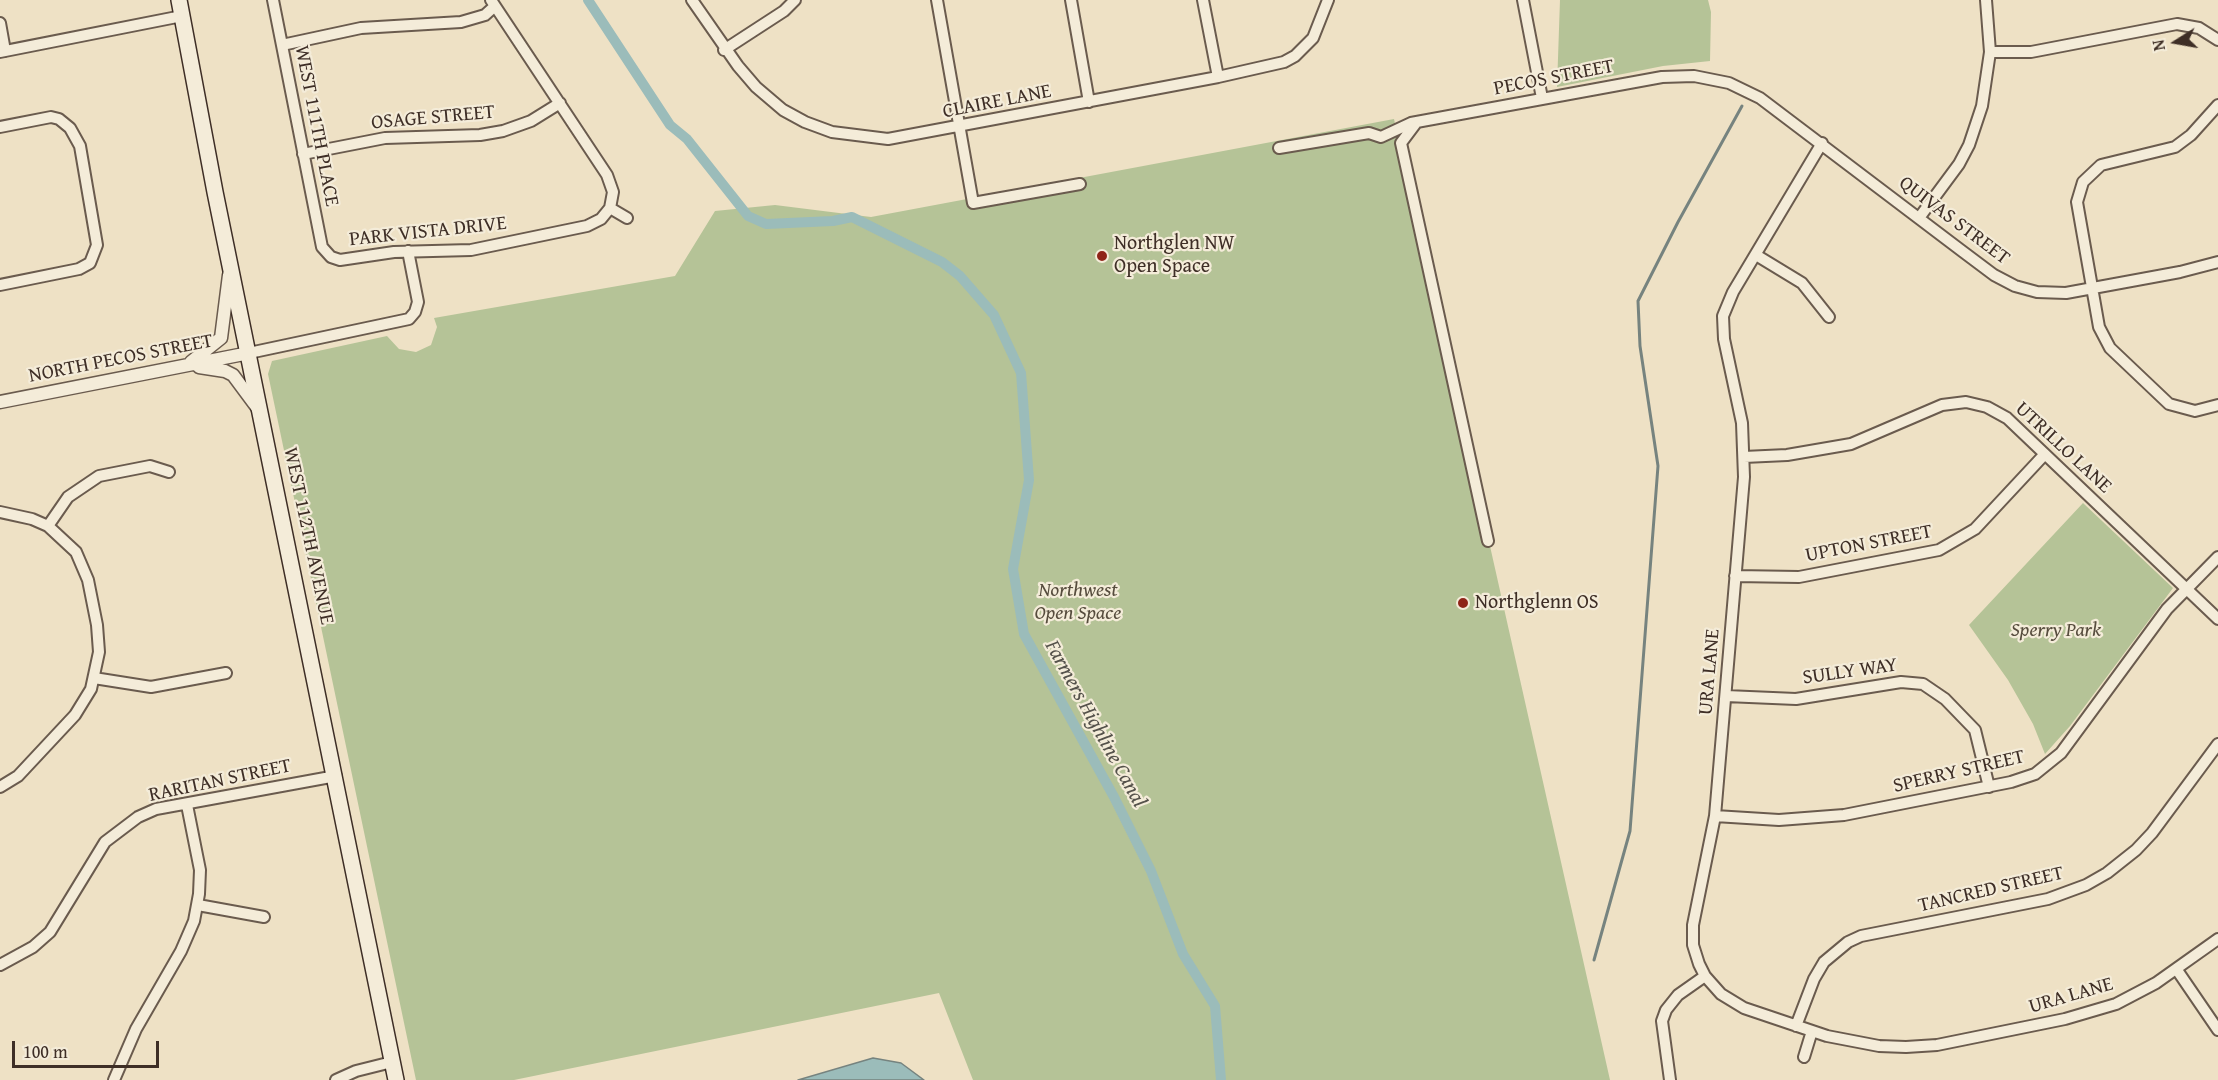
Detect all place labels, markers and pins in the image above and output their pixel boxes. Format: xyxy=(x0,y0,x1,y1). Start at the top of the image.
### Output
place label: Northglen NW Open Space xyxy=(1114,232,1234,279)
marker: Northglen NW Open Space xyxy=(1095,249,1109,263)
place label: Northglenn OS xyxy=(1475,591,1599,615)
marker: Northglenn OS xyxy=(1456,596,1470,610)

